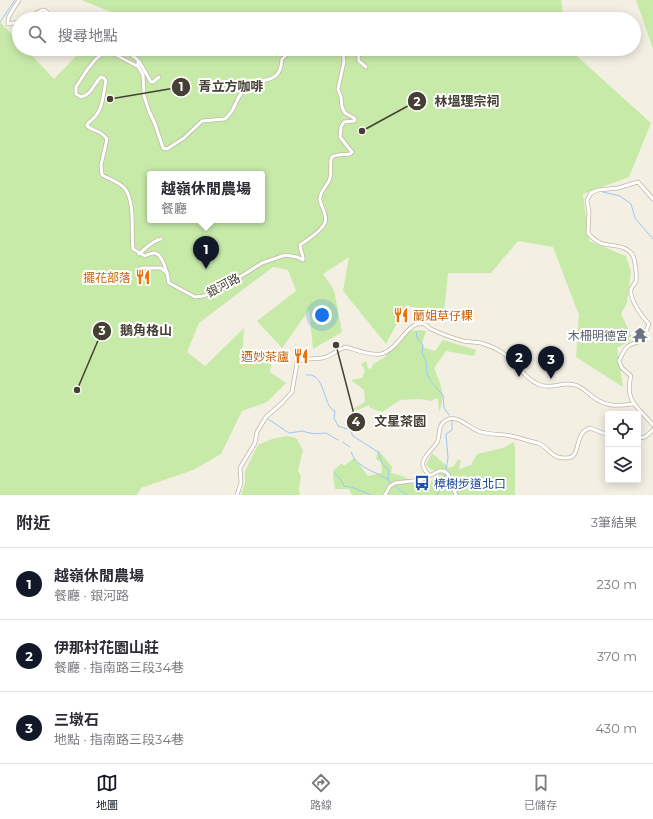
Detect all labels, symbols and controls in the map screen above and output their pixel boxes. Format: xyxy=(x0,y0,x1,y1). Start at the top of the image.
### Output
search box xyxy=(12,12,641,56)
icon: search xyxy=(26,23,48,45)
text: 搜尋地點 xyxy=(58,26,118,45)
callout: 青立方咖啡 xyxy=(171,74,272,99)
text: 青立方咖啡 xyxy=(198,78,264,94)
text: 1 xyxy=(179,79,183,94)
callout: 林塭理宗祠 xyxy=(407,89,508,114)
text: 林塭理宗祠 xyxy=(434,93,500,109)
text: 2 xyxy=(413,94,421,109)
popup xyxy=(147,171,265,223)
text: 越嶺休閒農場 xyxy=(161,179,251,198)
text: 餐廳 xyxy=(161,200,187,216)
pin: 1 xyxy=(193,236,219,269)
restaurant icon: 擺花部落 xyxy=(134,268,152,286)
place label: 擺花部落 xyxy=(83,270,131,285)
street label: 銀河路 xyxy=(204,270,242,300)
your location xyxy=(312,305,332,325)
restaurant icon: 蘭姐草仔粿 xyxy=(392,306,410,324)
place label: 蘭姐草仔粿 xyxy=(413,308,473,323)
callout: 鵝角格山 xyxy=(92,318,180,343)
text: 鵝角格山 xyxy=(120,322,172,338)
text: 3 xyxy=(97,323,106,338)
temple icon: 木柵明德宮 xyxy=(631,326,649,344)
place label: 木柵明德宮 xyxy=(568,328,628,343)
pin: 2 xyxy=(506,344,532,377)
pin: 3 xyxy=(538,346,564,379)
restaurant icon: 迺妙茶廬 xyxy=(292,347,310,365)
place label: 迺妙茶廬 xyxy=(241,349,289,364)
callout: 文星茶園 xyxy=(346,409,434,434)
map controls xyxy=(605,411,641,483)
button: locate xyxy=(605,411,641,447)
text: 文星茶園 xyxy=(374,413,426,429)
text: 4 xyxy=(352,414,361,429)
button: layers xyxy=(605,447,641,483)
bus stop icon: 樟樹步道北口 xyxy=(413,474,431,492)
place label: 樟樹步道北口 xyxy=(434,476,506,491)
text: 附近 xyxy=(16,513,50,533)
text: 3筆結果 xyxy=(591,514,637,530)
text: 越嶺休閒農場 xyxy=(54,566,144,585)
text: 1 xyxy=(26,576,32,592)
text: 230 m xyxy=(596,576,637,592)
text: 餐廳 · 銀河路 xyxy=(54,587,129,603)
text: 伊那村花園山莊 xyxy=(54,638,159,657)
text: 2 xyxy=(25,648,33,664)
text: 370 m xyxy=(597,648,637,664)
text: 餐廳 · 指南路三段34巷 xyxy=(54,659,184,675)
text: 三墩石 xyxy=(54,710,99,729)
text: 3 xyxy=(25,720,33,736)
text: 430 m xyxy=(595,720,637,736)
text: 地點 · 指南路三段34巷 xyxy=(54,731,184,747)
tab: 地圖 xyxy=(96,772,118,812)
tab: 路線 xyxy=(310,772,332,812)
tab: 已儲存 xyxy=(524,772,557,812)

